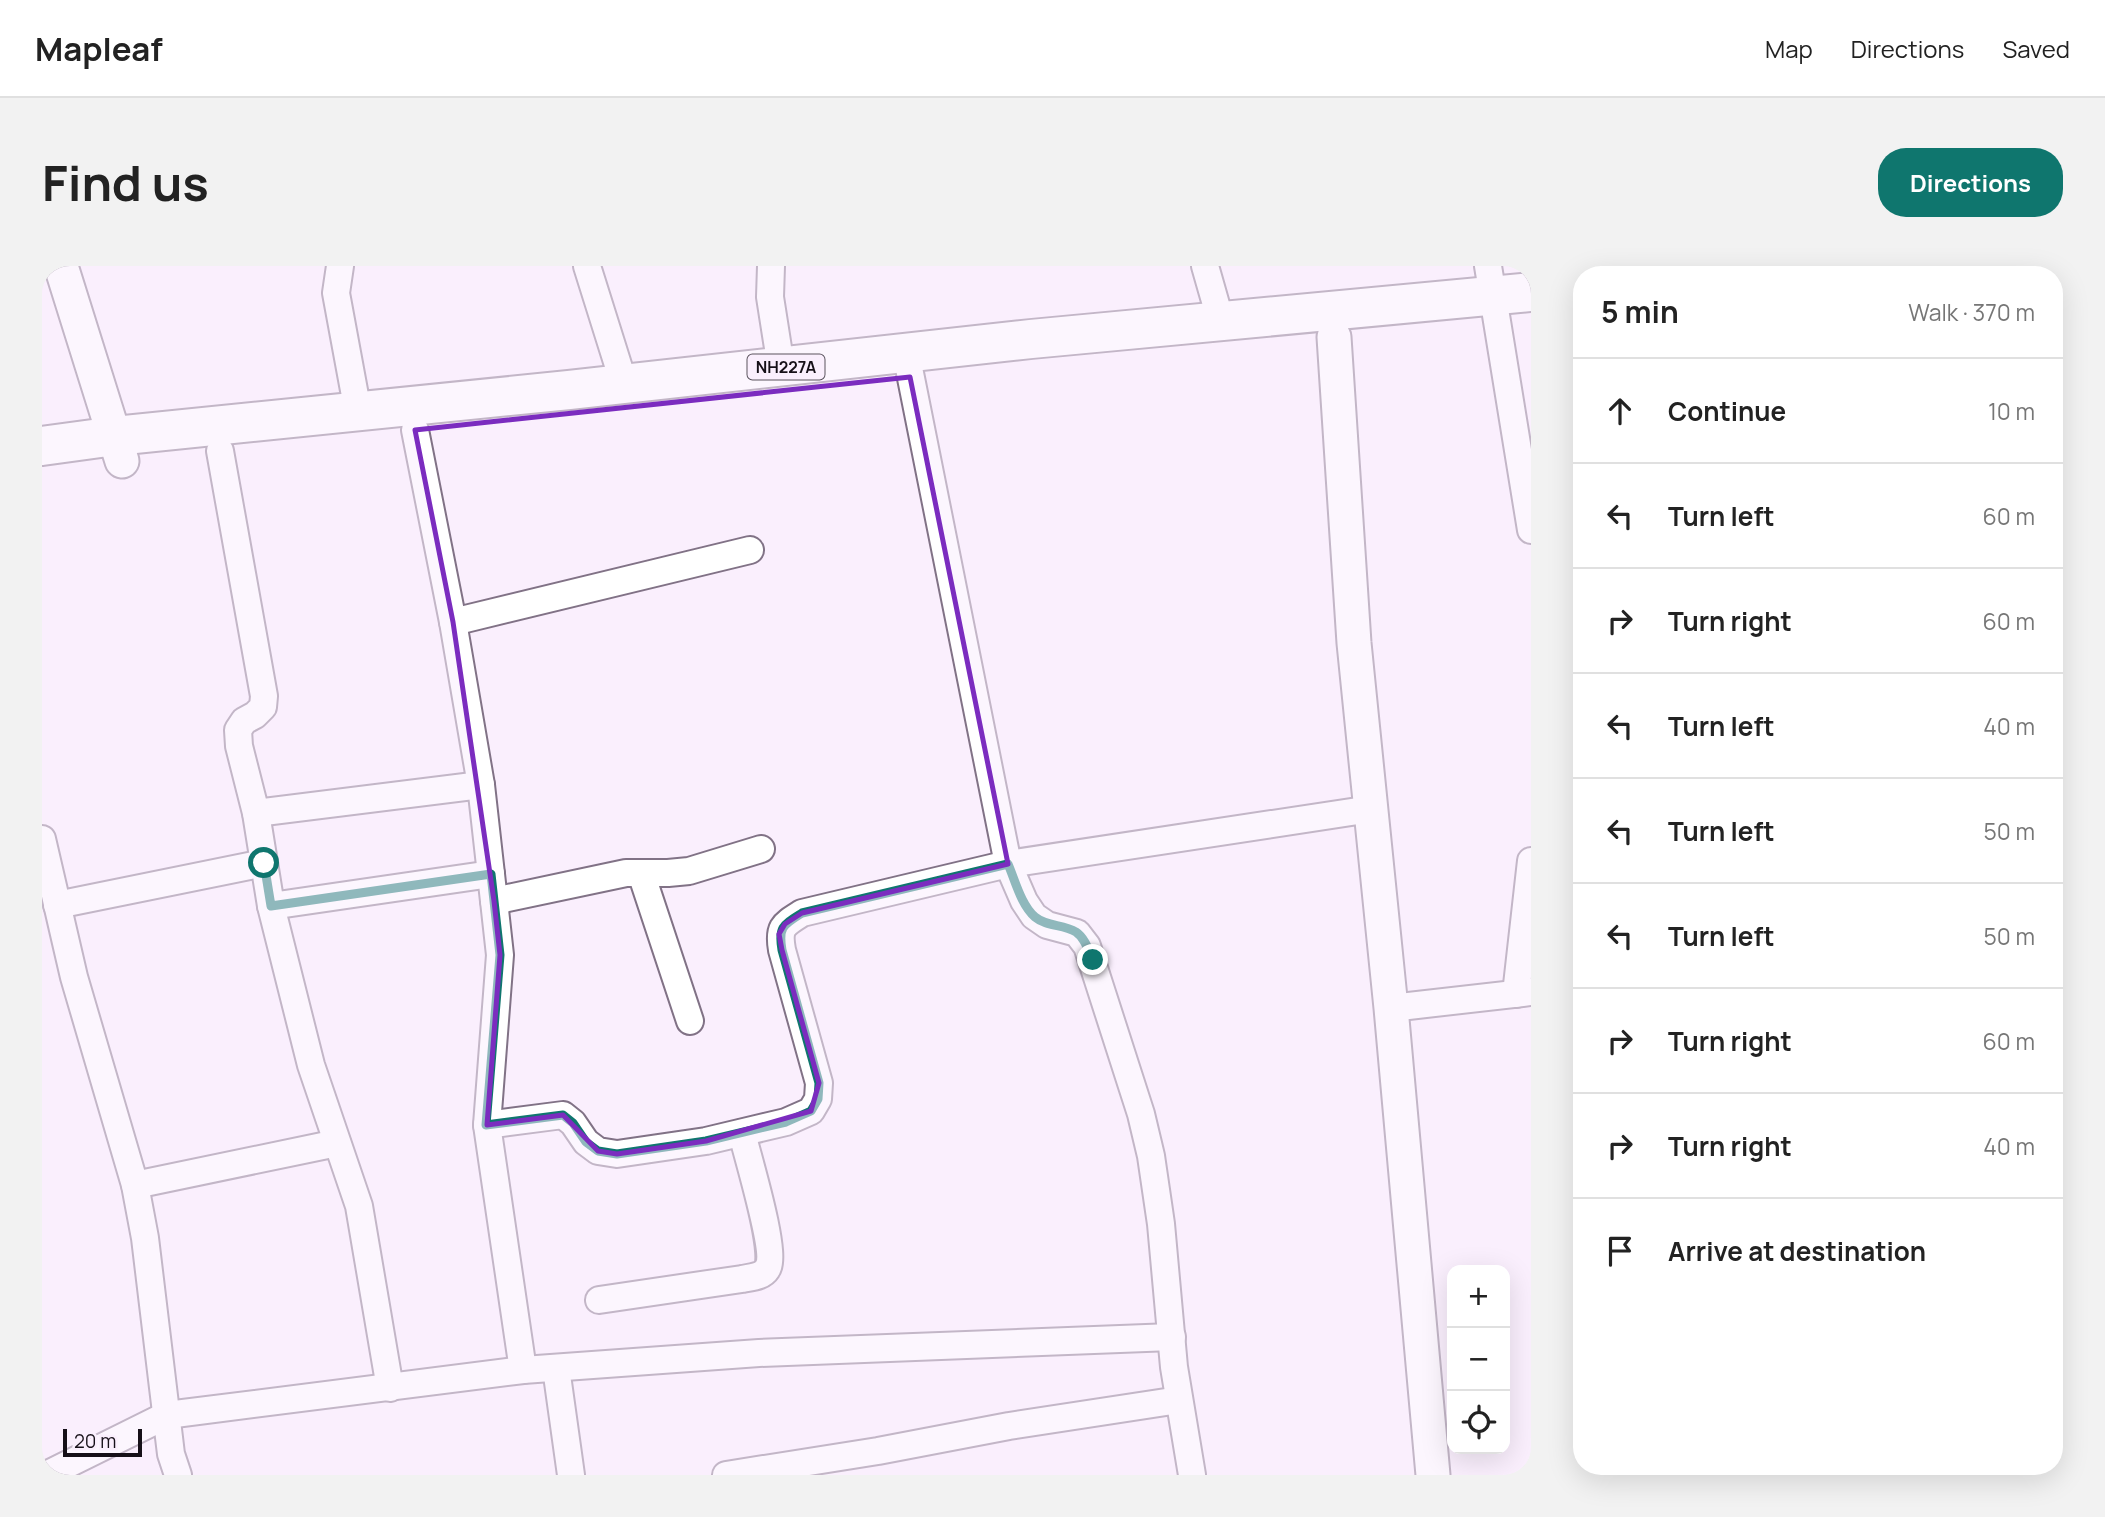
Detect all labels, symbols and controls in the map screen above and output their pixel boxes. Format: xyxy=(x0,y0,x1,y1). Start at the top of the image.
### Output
text: Mapleaf xyxy=(35,26,163,71)
text: Map xyxy=(1765,32,1813,65)
text: Directions xyxy=(1851,32,1964,65)
text: Saved xyxy=(2002,32,2070,65)
button: Directions xyxy=(1878,148,2063,217)
text: Find us xyxy=(42,149,209,216)
text: 5 min xyxy=(1601,291,1679,332)
text: Walk · 370 m xyxy=(1908,296,2035,328)
road number: NH227A xyxy=(748,354,824,380)
icon: ahead xyxy=(1601,392,1639,430)
text: Continue xyxy=(1668,393,1786,429)
text: 10 m xyxy=(1988,395,2035,427)
icon: left xyxy=(1601,497,1639,535)
text: Turn left xyxy=(1668,498,1775,534)
text: 60 m xyxy=(1983,500,2035,532)
icon: right xyxy=(1601,602,1639,640)
text: Turn right xyxy=(1668,603,1792,639)
text: 60 m xyxy=(1983,605,2035,637)
icon: left xyxy=(1601,707,1639,745)
text: Turn left xyxy=(1668,708,1775,744)
text: 40 m xyxy=(1983,710,2035,742)
icon: left xyxy=(1601,812,1639,850)
text: Turn left xyxy=(1668,813,1775,849)
text: 50 m xyxy=(1984,815,2035,847)
route start xyxy=(248,847,279,878)
icon: left xyxy=(1601,917,1639,955)
text: Turn left xyxy=(1668,918,1775,954)
text: 50 m xyxy=(1984,920,2035,952)
route end xyxy=(1077,944,1108,975)
icon: right xyxy=(1601,1022,1639,1060)
text: Turn right xyxy=(1668,1023,1792,1059)
text: 60 m xyxy=(1983,1025,2035,1057)
icon: right xyxy=(1601,1127,1639,1165)
text: Turn right xyxy=(1668,1128,1792,1164)
text: 40 m xyxy=(1983,1130,2035,1162)
icon: arrive xyxy=(1601,1232,1639,1270)
text: Arrive at destination xyxy=(1668,1233,1926,1269)
map controls xyxy=(1447,1265,1510,1454)
button: + xyxy=(1447,1265,1510,1328)
button: − xyxy=(1447,1328,1510,1391)
button: locate xyxy=(1447,1391,1510,1454)
scale bar xyxy=(63,1426,142,1458)
text: 20 m xyxy=(74,1428,116,1454)

